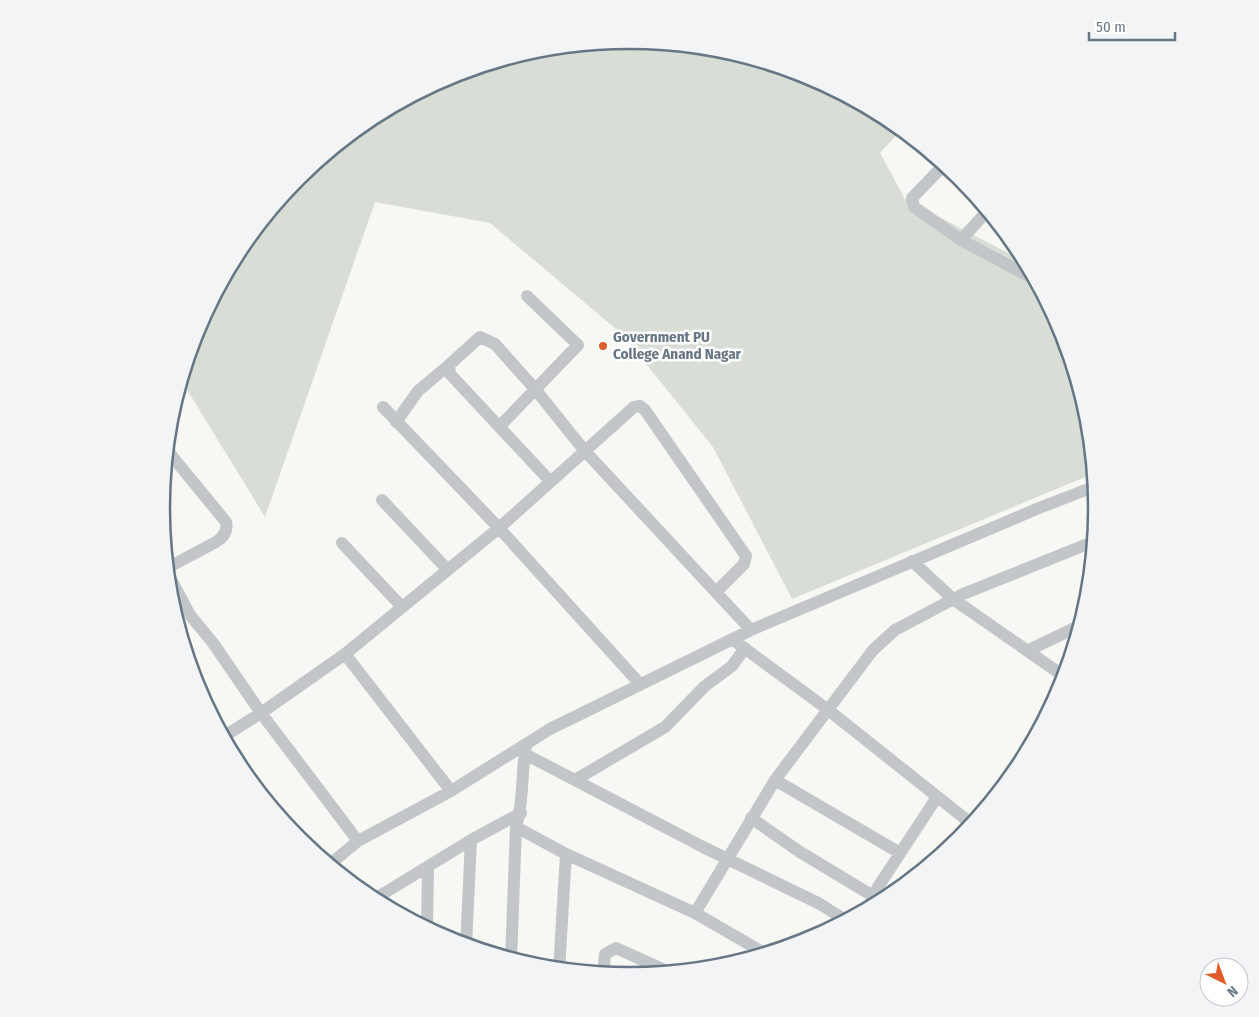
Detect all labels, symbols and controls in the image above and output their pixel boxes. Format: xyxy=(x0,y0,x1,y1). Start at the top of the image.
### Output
scale bar xyxy=(1089,10,1175,42)
text: 50 m xyxy=(1096,18,1126,36)
place label: Government PU College Anand Nagar xyxy=(613,328,742,363)
marker: Government PU College Anand Nagar xyxy=(597,340,609,352)
north arrow xyxy=(1199,957,1249,1007)
text: N xyxy=(1224,982,1241,1000)

